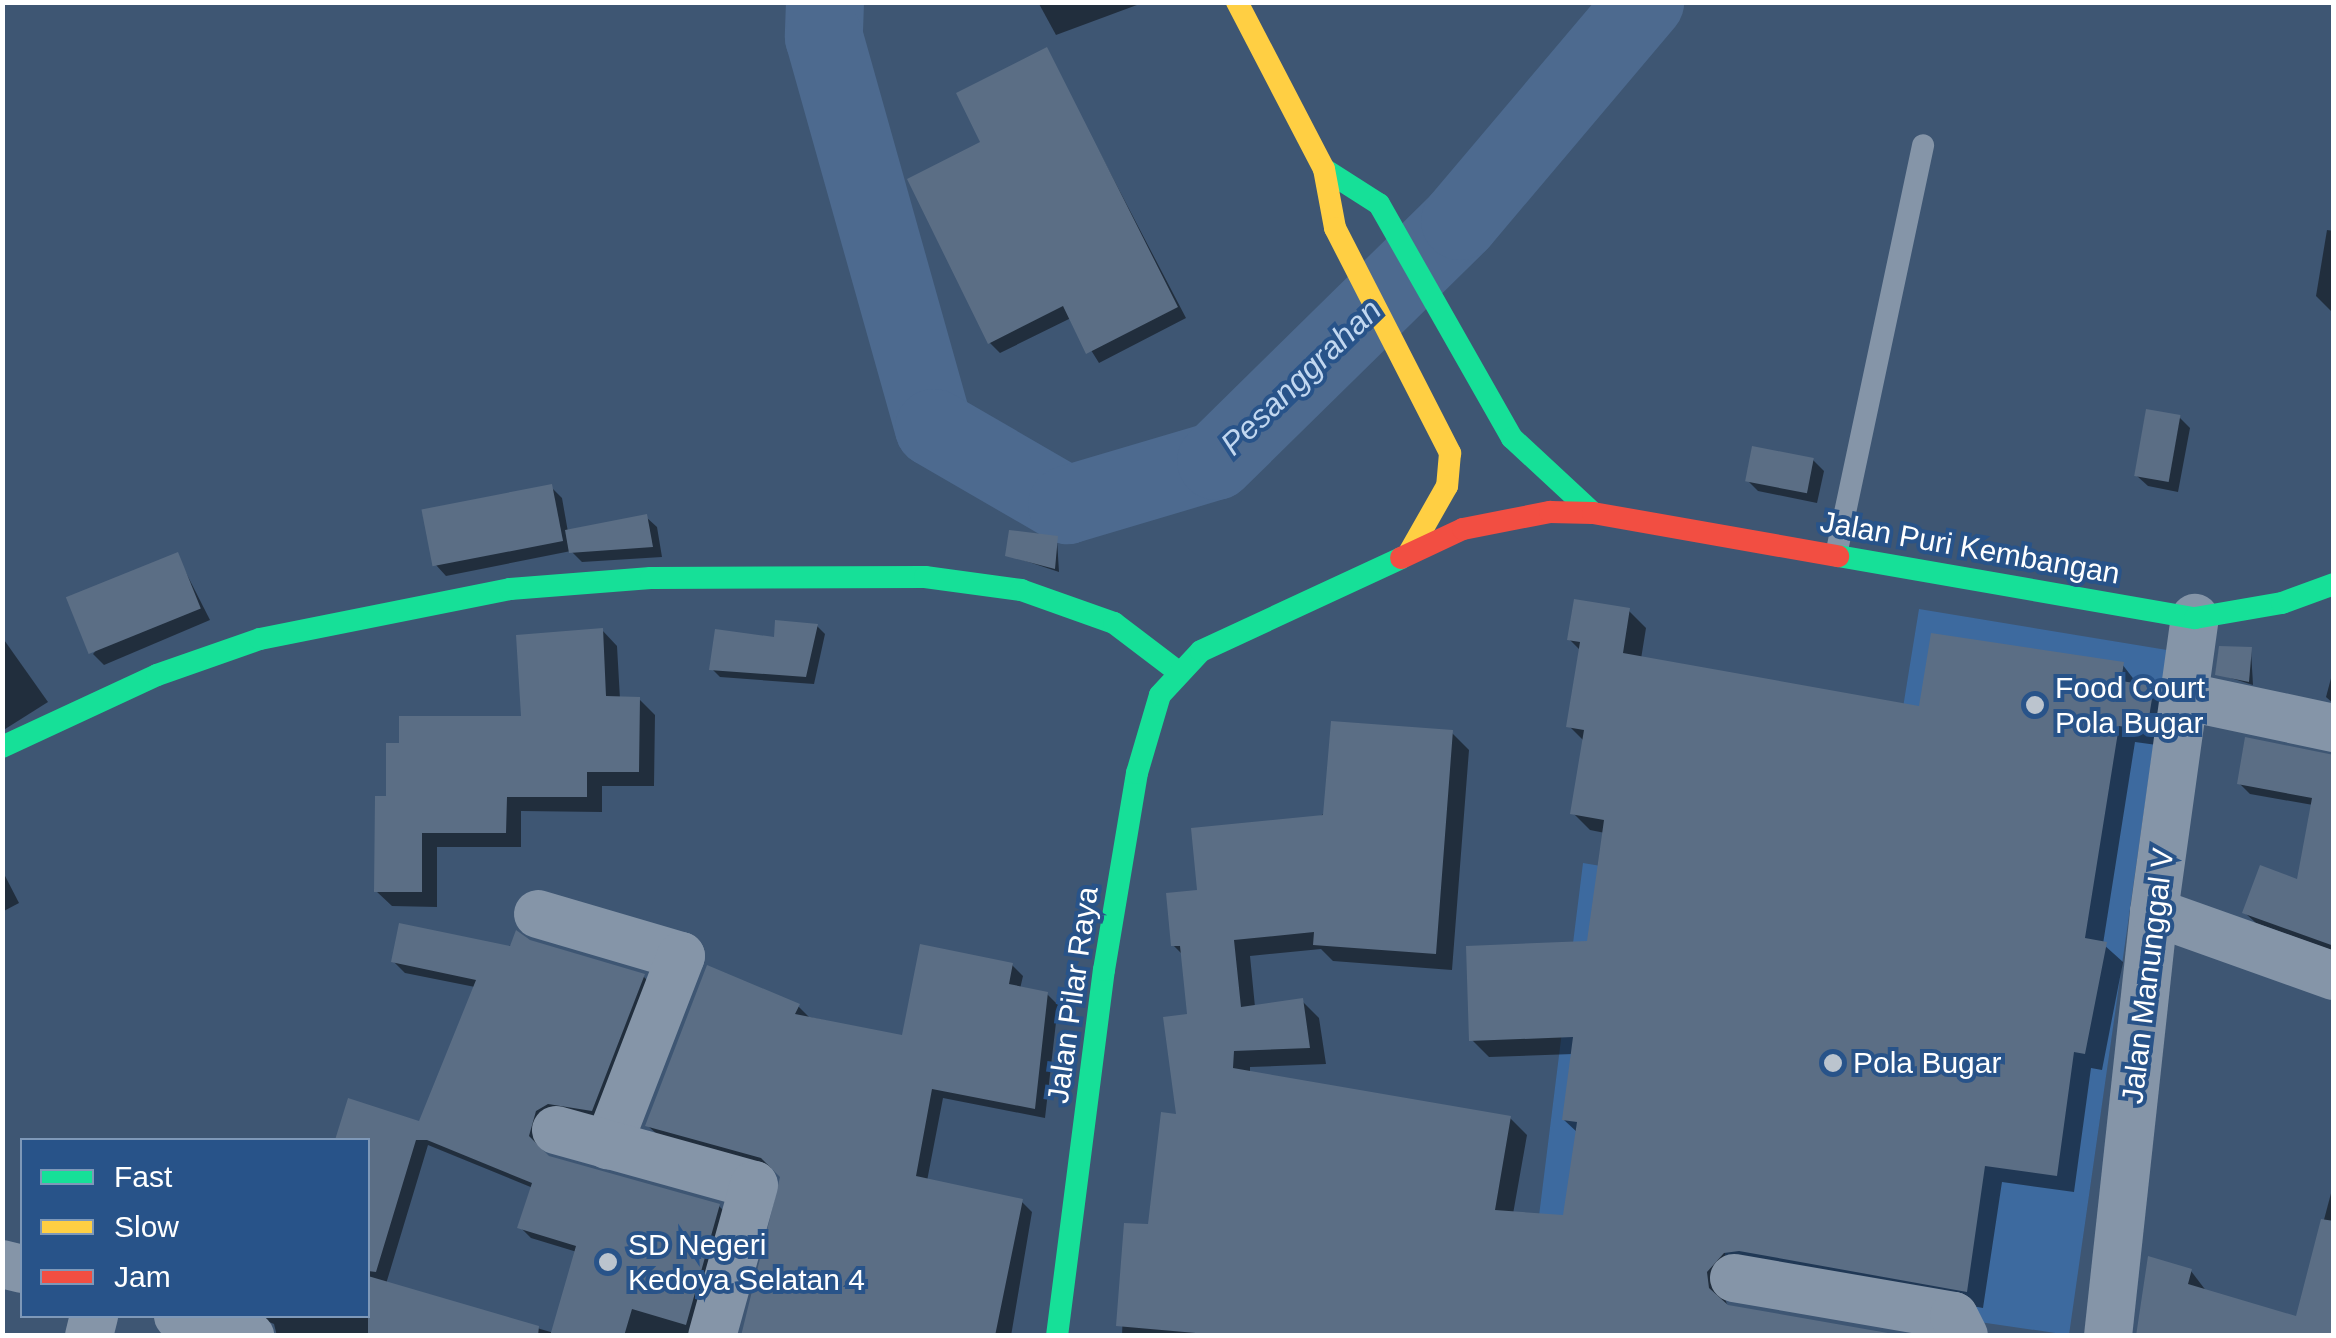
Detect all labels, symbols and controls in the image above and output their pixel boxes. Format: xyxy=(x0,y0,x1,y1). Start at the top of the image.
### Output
water label: Pesanggrahan xyxy=(1213,291,1389,463)
street label: Jalan Puri Kembangan xyxy=(1817,504,2123,592)
place label: Food Court Pola Bugar xyxy=(2055,670,2205,740)
marker: Food Court Pola Bugar xyxy=(2024,694,2046,716)
street label: Jalan Manunggal V xyxy=(2114,846,2182,1106)
street label: Jalan Pilar Raya xyxy=(1040,884,1106,1106)
place label: Pola Bugar xyxy=(1853,1045,2001,1081)
marker: Pola Bugar xyxy=(1822,1052,1844,1074)
legend xyxy=(20,1138,370,1318)
text: Fast xyxy=(114,1160,172,1193)
text: Slow xyxy=(114,1210,179,1243)
place label: SD Negeri Kedoya Selatan 4 xyxy=(628,1227,865,1298)
marker: SD Negeri Kedoya Selatan 4 xyxy=(597,1251,619,1273)
text: Jam xyxy=(114,1260,171,1293)

